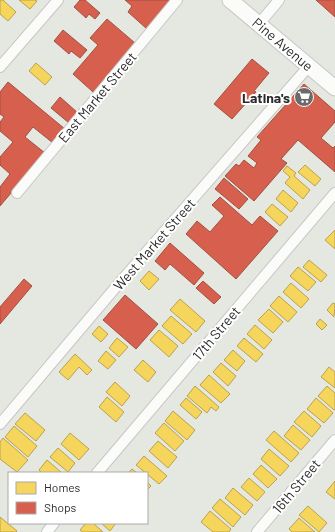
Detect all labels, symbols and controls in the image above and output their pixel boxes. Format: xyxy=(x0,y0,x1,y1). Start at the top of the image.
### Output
street label: Pine Avenue xyxy=(249,14,317,74)
street label: East Market Street xyxy=(54,48,140,146)
supermarket icon: Latina's xyxy=(293,86,315,108)
place label: Latina's xyxy=(242,89,290,106)
street label: West Market Street xyxy=(110,195,198,293)
street label: 17th Street xyxy=(189,303,243,363)
street label: 16th Street xyxy=(268,455,324,517)
legend xyxy=(8,472,148,524)
text: Homes xyxy=(44,480,81,494)
text: Shops xyxy=(44,500,77,514)

